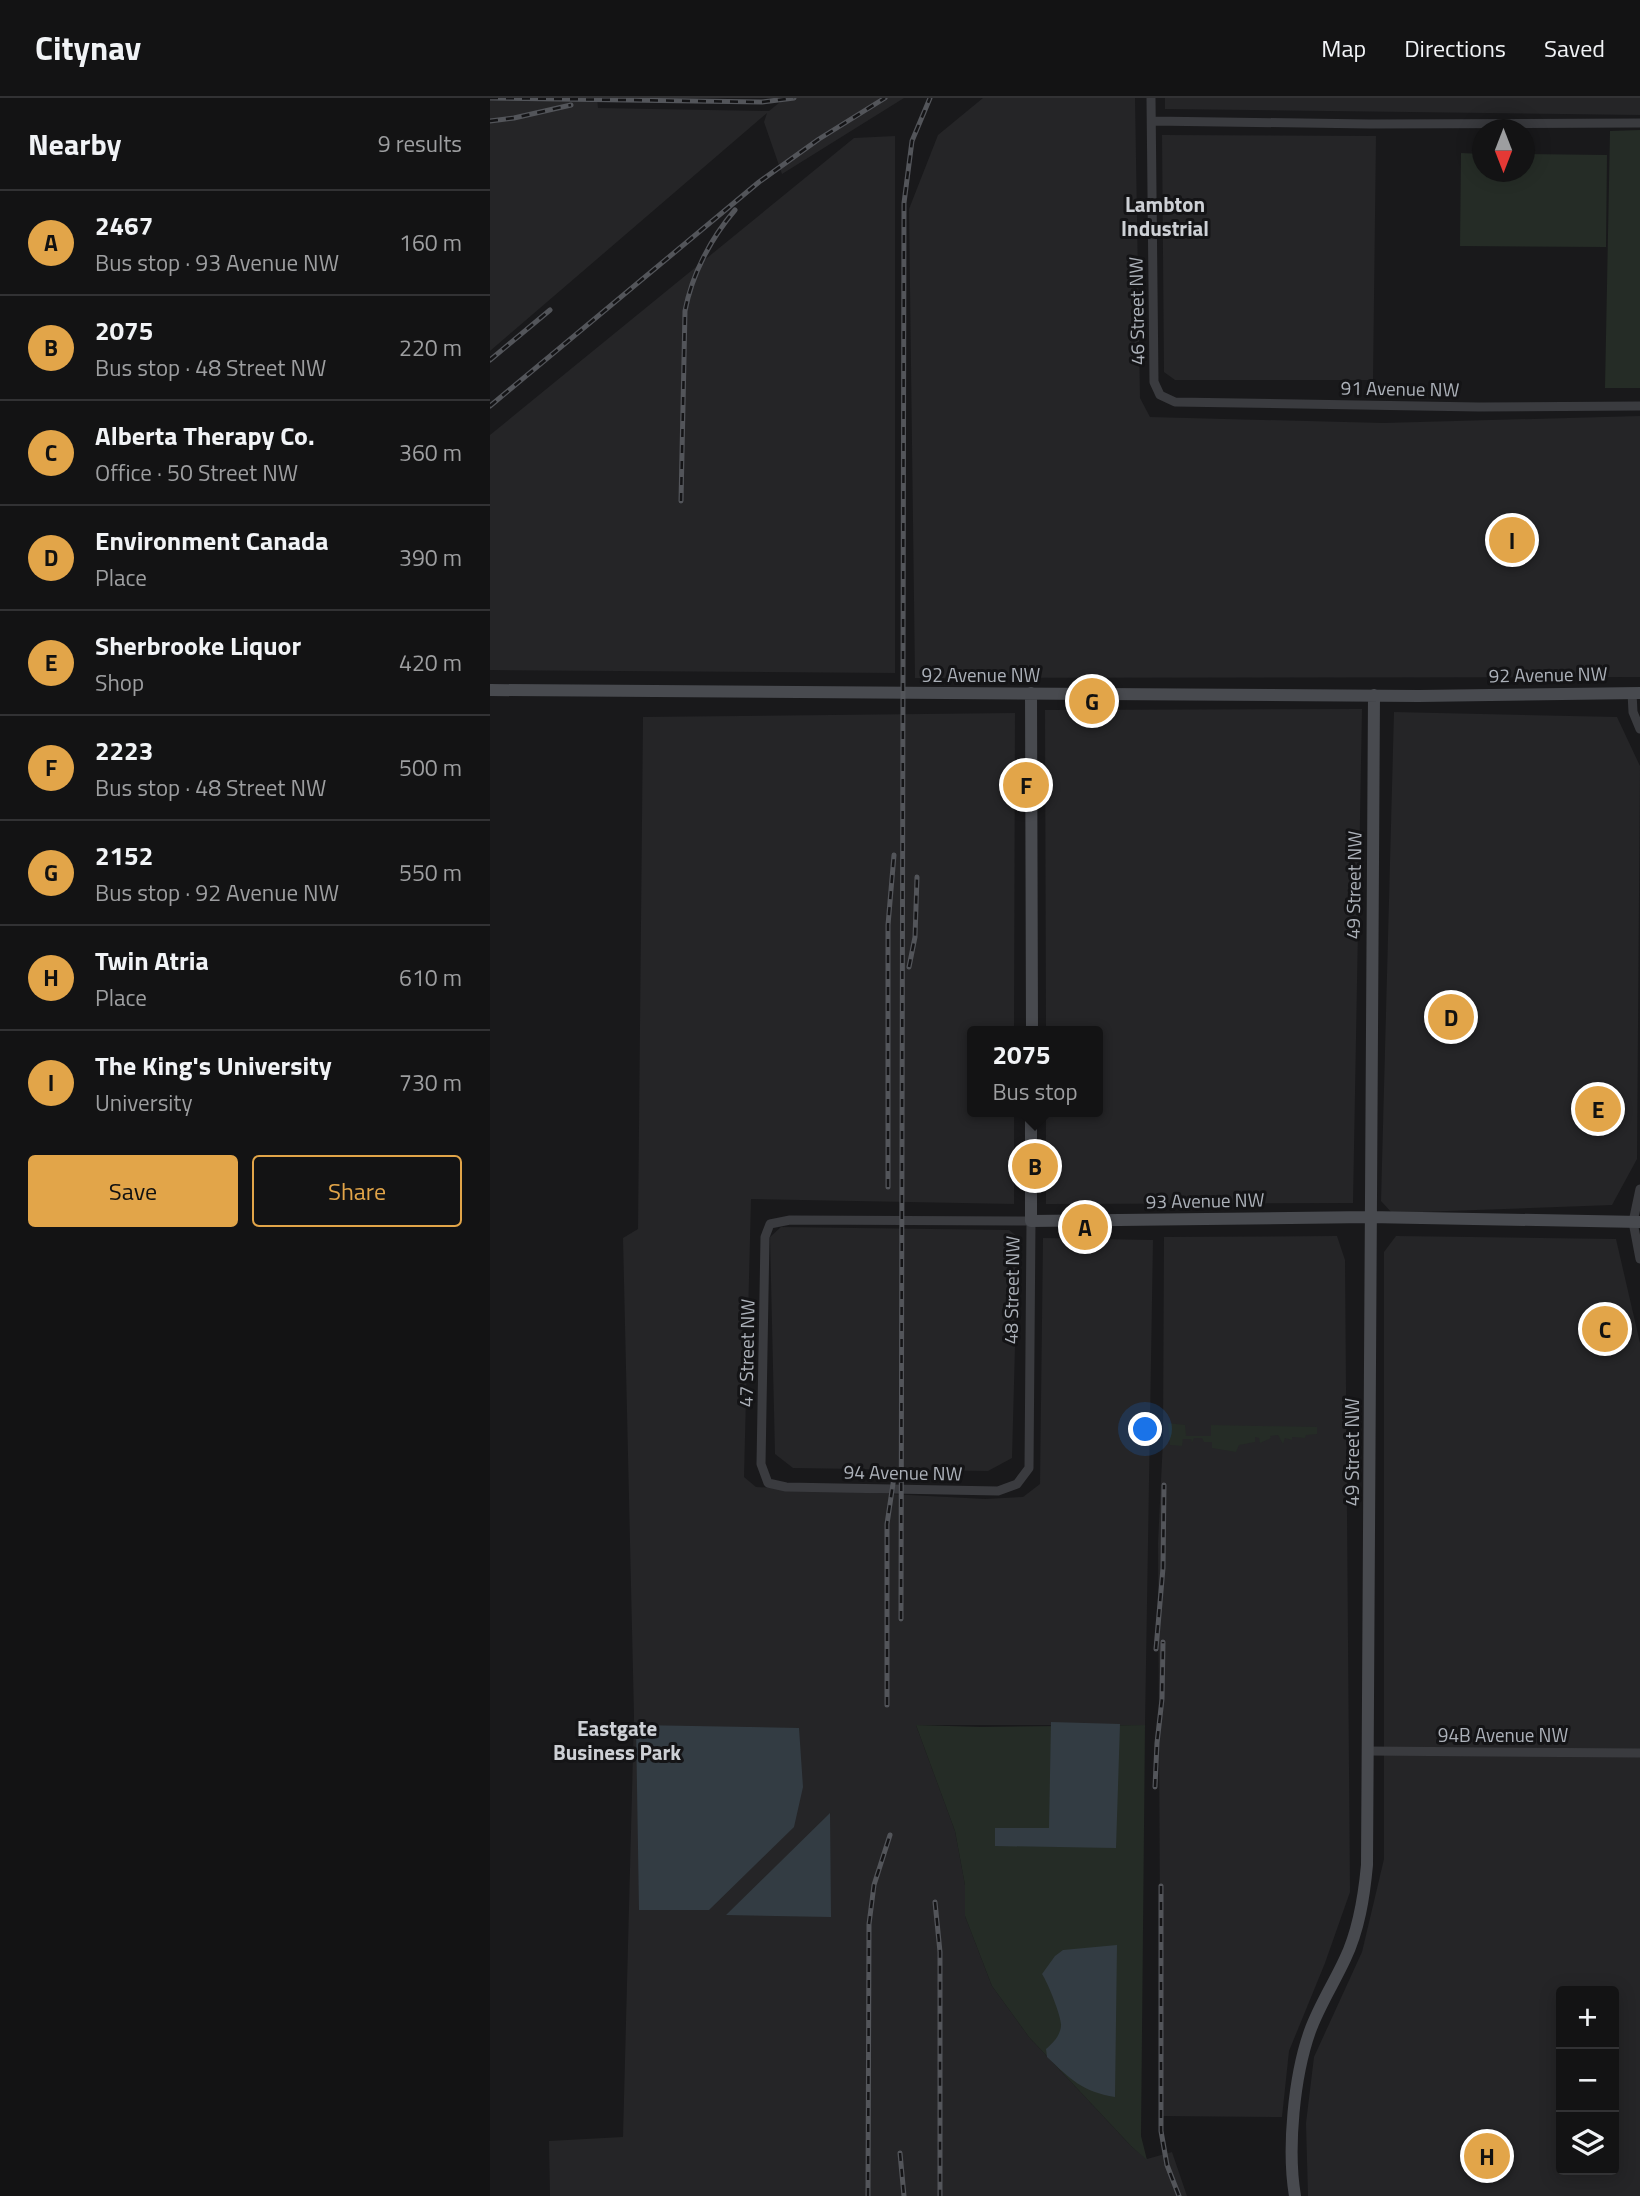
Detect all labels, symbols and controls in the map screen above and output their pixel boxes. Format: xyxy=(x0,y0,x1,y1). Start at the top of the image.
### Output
text: Citynav xyxy=(35,23,141,73)
text: Map xyxy=(1321,30,1366,66)
text: Directions xyxy=(1404,30,1506,66)
text: Saved xyxy=(1544,30,1605,66)
north arrow xyxy=(1472,119,1535,182)
text: Nearby xyxy=(28,121,121,167)
text: 9 results xyxy=(378,126,462,161)
district label: Lambton Industrial xyxy=(1121,188,1209,244)
text: 2467 xyxy=(95,206,153,245)
text: A xyxy=(44,225,58,260)
text: 160 m xyxy=(399,225,462,260)
text: Bus stop · 93 Avenue NW xyxy=(95,245,339,280)
street label: 46 Street NW xyxy=(1121,256,1151,365)
text: 2075 xyxy=(95,311,153,350)
text: B xyxy=(44,330,58,365)
text: 220 m xyxy=(399,330,462,365)
text: Bus stop · 48 Street NW xyxy=(95,350,326,385)
street label: 91 Avenue NW xyxy=(1340,372,1460,404)
text: Alberta Therapy Co. xyxy=(95,416,315,455)
text: C xyxy=(45,435,57,470)
text: 360 m xyxy=(399,435,462,470)
text: Office · 50 Street NW xyxy=(95,455,298,490)
pin: I xyxy=(1489,514,1535,566)
text: Environment Canada xyxy=(95,521,328,560)
text: D xyxy=(44,540,58,575)
text: 390 m xyxy=(399,540,462,575)
text: Place xyxy=(95,560,147,595)
text: Sherbrooke Liquor xyxy=(95,626,301,665)
text: E xyxy=(45,645,57,680)
text: 420 m xyxy=(399,645,462,680)
street label: 92 Avenue NW xyxy=(1488,658,1608,690)
street label: 92 Avenue NW xyxy=(922,660,1041,689)
text: Shop xyxy=(95,665,144,700)
pin: G xyxy=(1069,675,1115,727)
text: 2223 xyxy=(95,731,153,770)
text: F xyxy=(45,750,57,785)
text: 500 m xyxy=(399,750,462,785)
pin: F xyxy=(1003,759,1049,811)
text: Bus stop · 48 Street NW xyxy=(95,770,326,805)
street label: 49 Street NW xyxy=(1338,830,1368,939)
text: 2152 xyxy=(95,836,153,875)
text: G xyxy=(44,855,58,890)
text: 550 m xyxy=(399,855,462,890)
text: Bus stop · 92 Avenue NW xyxy=(95,875,339,910)
text: Twin Atria xyxy=(95,941,209,980)
text: H xyxy=(43,960,59,995)
text: 610 m xyxy=(399,960,462,995)
text: Place xyxy=(95,980,147,1015)
pin: D xyxy=(1428,991,1474,1043)
popup xyxy=(967,1026,1103,1117)
text: 2075 xyxy=(992,1035,1051,1074)
text: The King's University xyxy=(95,1046,332,1085)
text: I xyxy=(48,1065,54,1100)
text: 730 m xyxy=(399,1065,462,1100)
text: Bus stop xyxy=(992,1074,1078,1109)
pin: E xyxy=(1575,1083,1621,1135)
text: University xyxy=(95,1085,193,1120)
pin: B xyxy=(1012,1140,1058,1192)
button: Save xyxy=(28,1155,238,1227)
button: Share xyxy=(252,1155,462,1227)
street label: 93 Avenue NW xyxy=(1145,1184,1265,1216)
pin: A xyxy=(1062,1201,1108,1253)
street label: 48 Street NW xyxy=(996,1235,1026,1344)
street label: 47 Street NW xyxy=(731,1298,761,1407)
pin: C xyxy=(1582,1303,1628,1355)
street label: 49 Street NW xyxy=(1337,1398,1366,1506)
your location xyxy=(1128,1412,1162,1446)
street label: 94 Avenue NW xyxy=(843,1456,963,1488)
district label: Eastgate Business Park xyxy=(553,1712,681,1768)
street label: 94B Avenue NW xyxy=(1438,1720,1568,1749)
map controls xyxy=(1556,1986,1619,2175)
button: + xyxy=(1556,1986,1619,2049)
button: − xyxy=(1556,2049,1619,2112)
button: layers xyxy=(1556,2112,1619,2175)
pin: H xyxy=(1464,2130,1510,2182)

